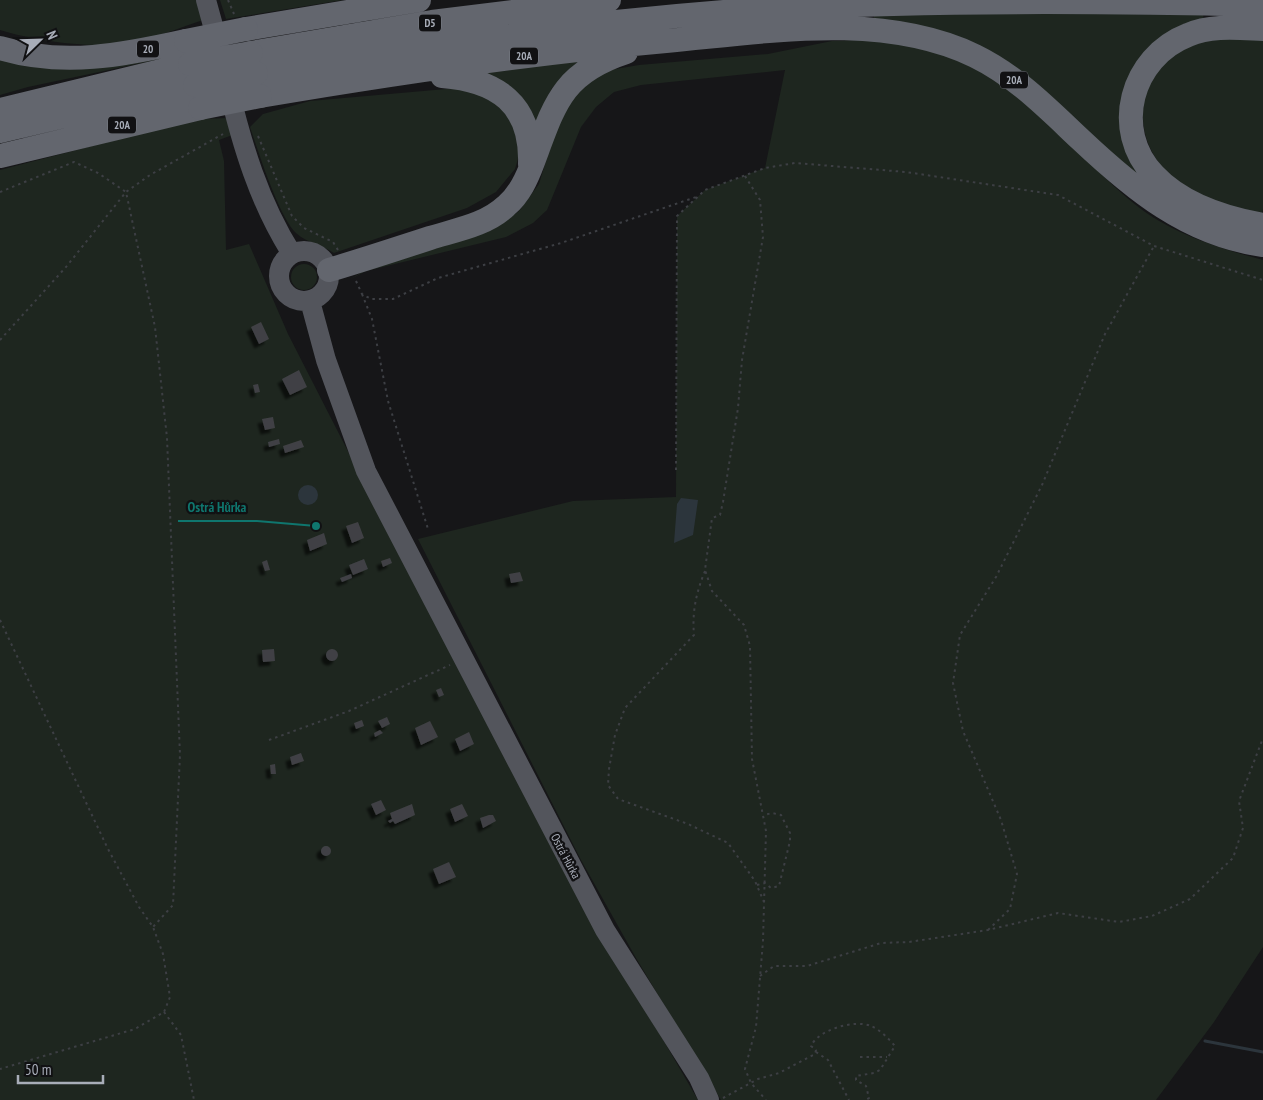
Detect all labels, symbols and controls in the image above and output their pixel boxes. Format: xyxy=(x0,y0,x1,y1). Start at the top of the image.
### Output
road number: D5 xyxy=(419,14,441,32)
north arrow xyxy=(15,15,65,65)
text: N xyxy=(42,28,62,42)
road number: 20 xyxy=(137,41,159,58)
road number: 20A xyxy=(510,48,538,64)
road number: 20A xyxy=(1000,72,1028,88)
road number: 20A xyxy=(108,116,136,134)
callout: Ostrá Hůrka xyxy=(178,492,257,521)
text: Ostrá Hůrka xyxy=(188,498,247,516)
street label: Ostrá Hůrka xyxy=(548,831,584,881)
scale bar xyxy=(18,1052,102,1084)
text: 50 m xyxy=(25,1060,51,1079)

